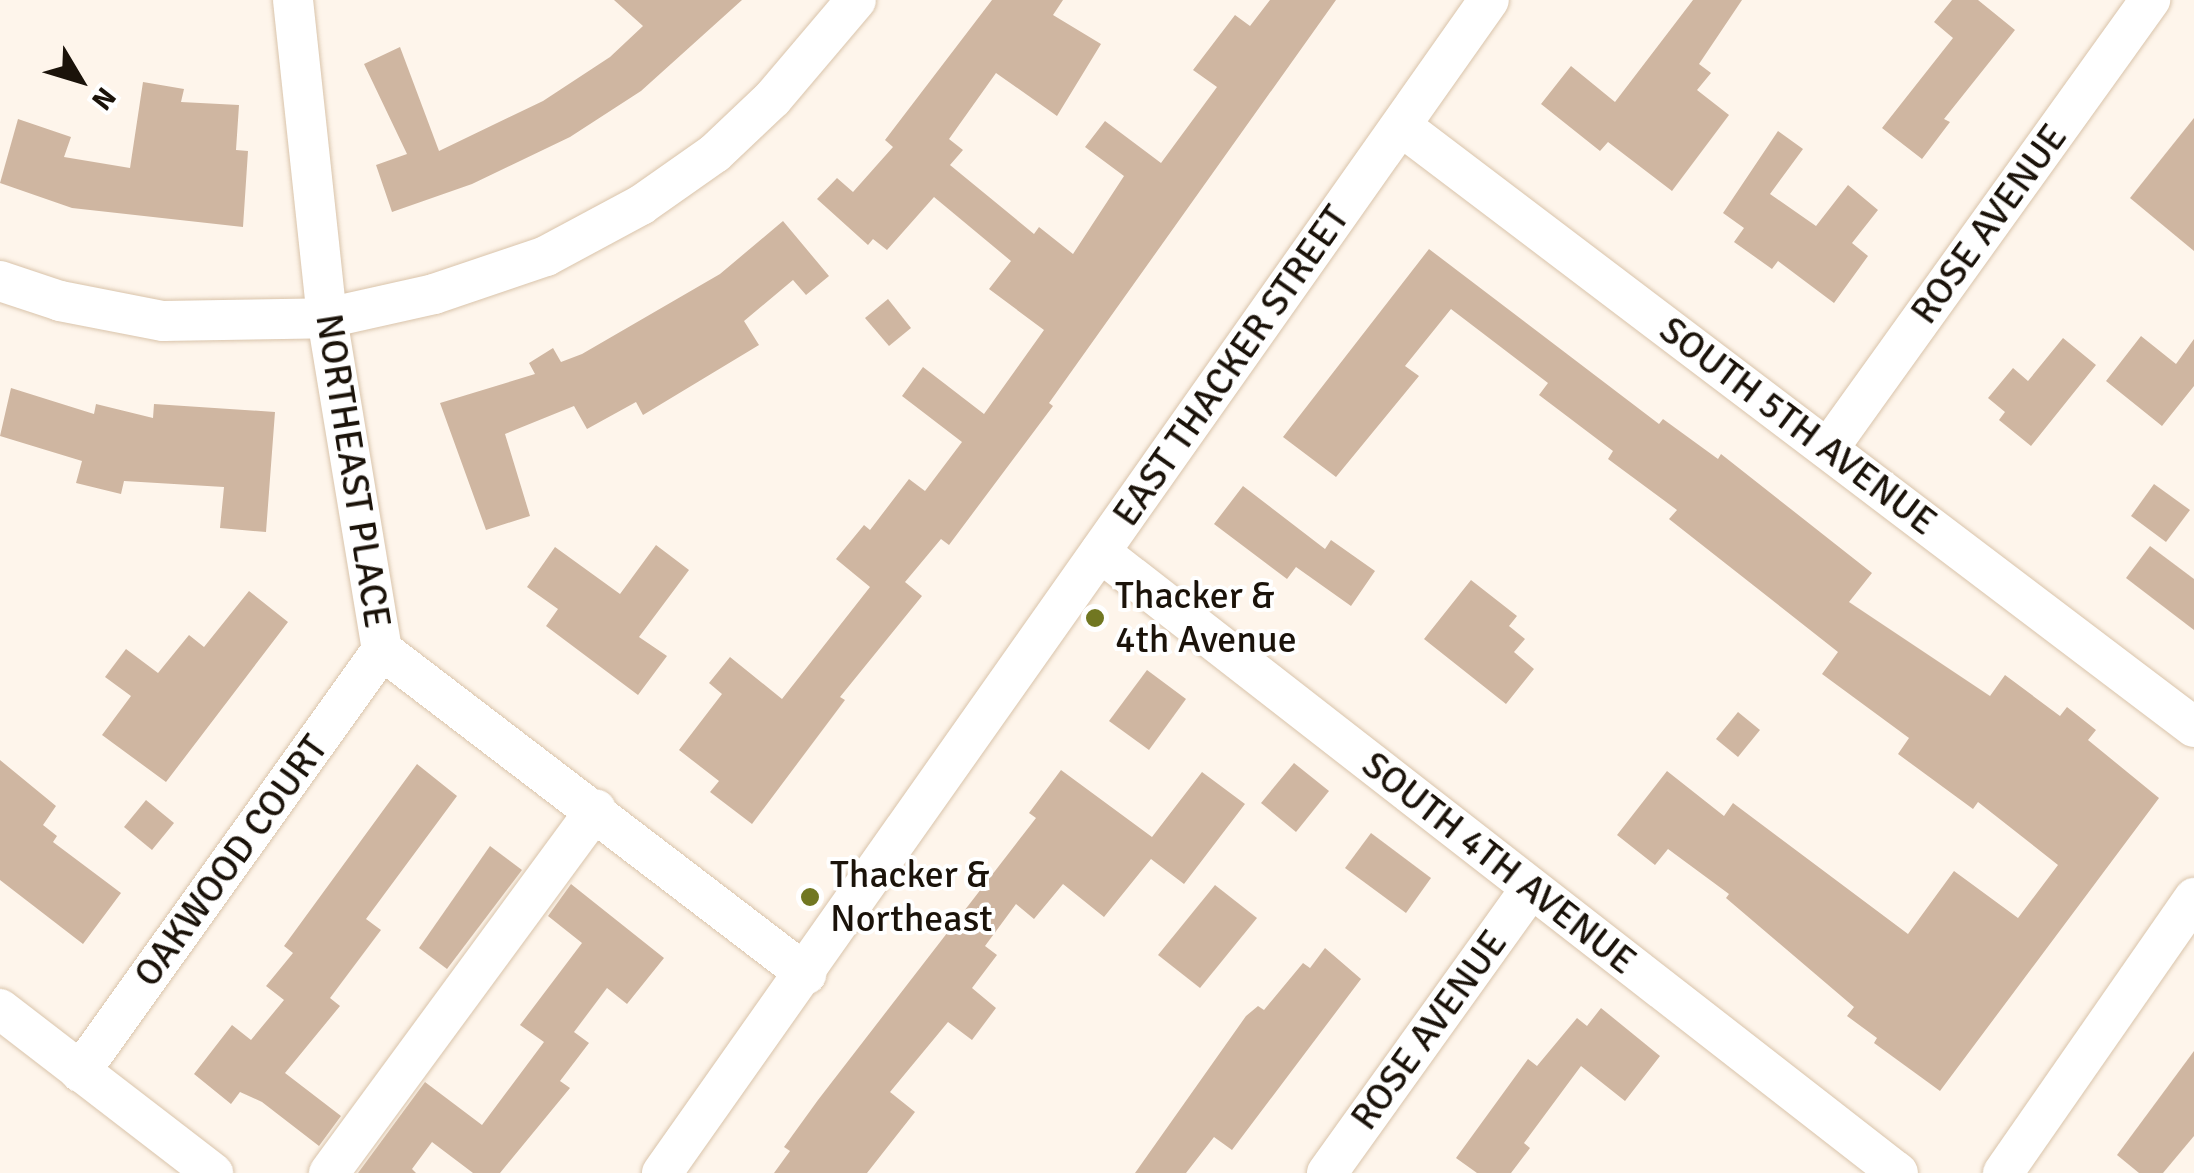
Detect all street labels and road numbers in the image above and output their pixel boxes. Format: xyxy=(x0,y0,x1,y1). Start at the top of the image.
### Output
street label: ROSE AVENUE xyxy=(1901,115,2077,333)
street label: EAST THACKER STREET xyxy=(1103,197,1359,535)
street label: SOUTH 5TH AVENUE xyxy=(1651,307,1945,545)
street label: NORTHEAST PLACE xyxy=(306,311,400,631)
street label: OAKWOOD COURT xyxy=(125,726,337,996)
street label: SOUTH 4TH AVENUE xyxy=(1353,742,1645,984)
street label: ROSE AVENUE xyxy=(1341,921,1517,1139)

